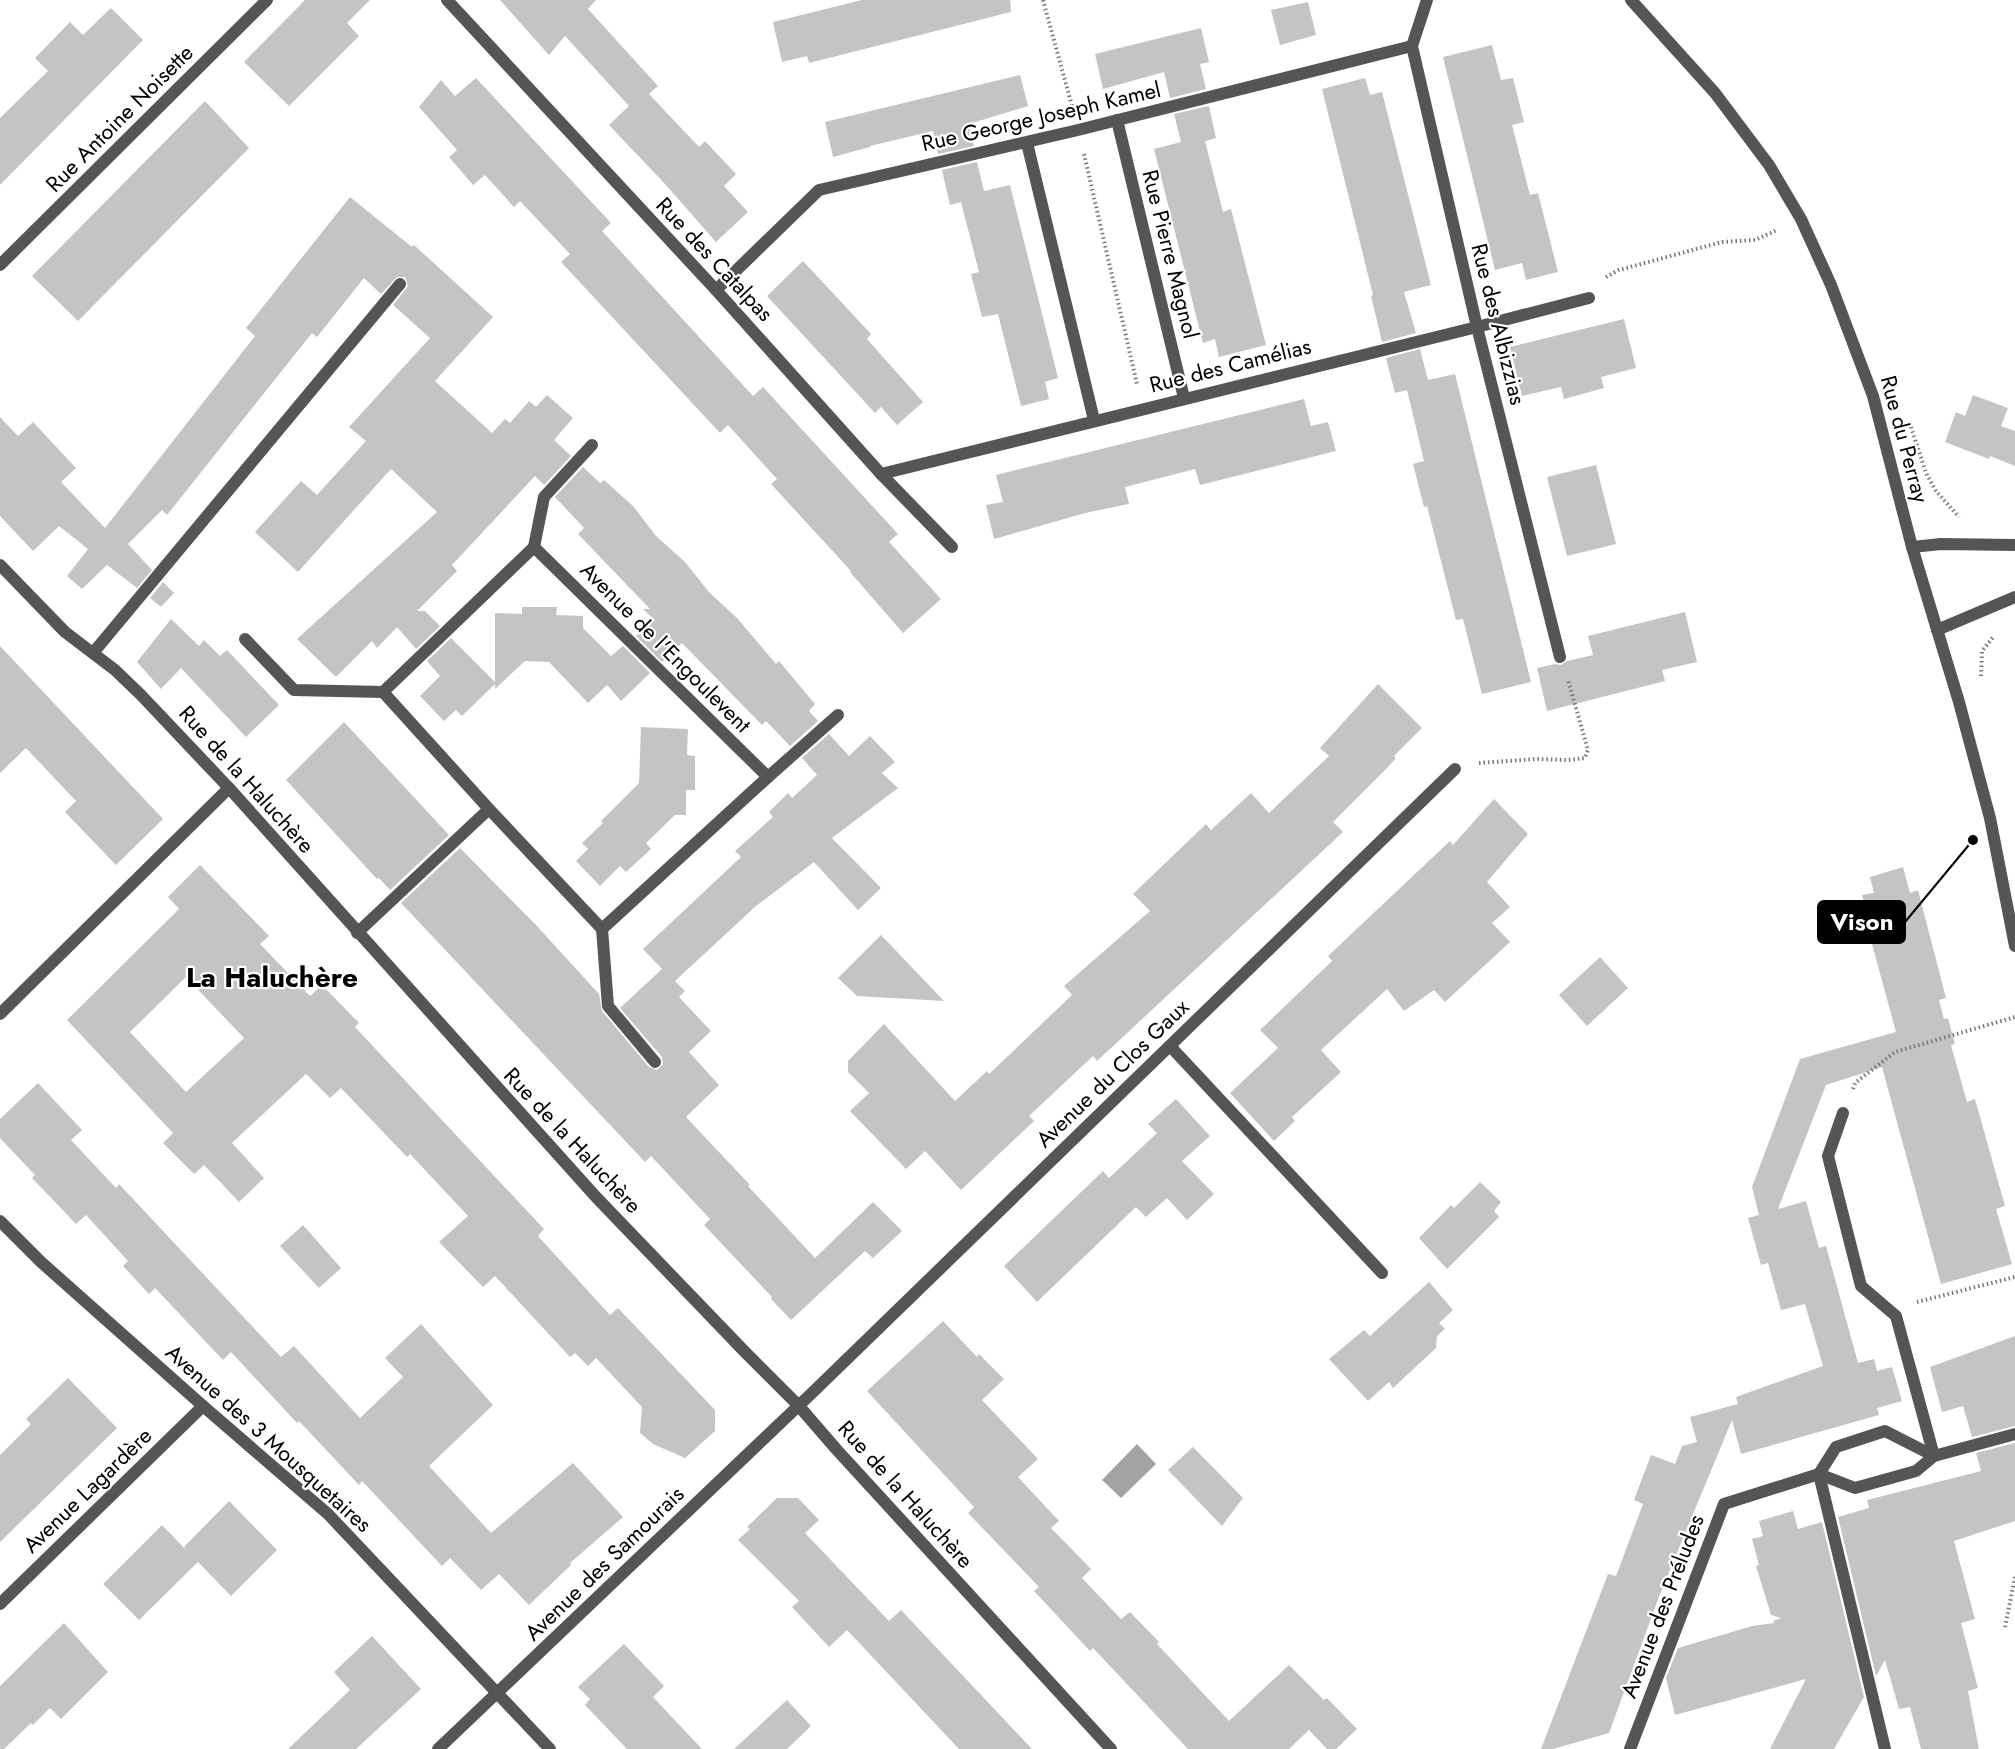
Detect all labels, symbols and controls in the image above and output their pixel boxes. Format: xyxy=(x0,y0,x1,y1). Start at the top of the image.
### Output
street label: Rue Antoine Noisette xyxy=(38,37,200,199)
street label: Rue George Joseph Kamel xyxy=(918,73,1164,159)
street label: Rue Pierre Magnol xyxy=(1135,166,1207,342)
street label: Rue des Catalpas xyxy=(649,190,781,328)
street label: Rue des Albizzias xyxy=(1464,240,1535,408)
street label: Rue des Camélias xyxy=(1146,329,1314,401)
street label: Rue du Perray xyxy=(1873,372,1937,506)
street label: Avenue de l'Engoulevent xyxy=(573,554,759,740)
street label: Rue de la Haluchère xyxy=(172,698,322,860)
callout: Vison xyxy=(1818,901,1905,943)
text: Vison xyxy=(1829,904,1894,939)
district label: La Haluchère xyxy=(186,957,358,998)
street label: Avenue du Clos Gaux xyxy=(1028,991,1196,1155)
street label: Rue de la Haluchère xyxy=(497,1060,649,1220)
street label: Avenue des 3 Mousquetaires xyxy=(159,1337,379,1540)
street label: Rue de la Haluchère xyxy=(831,1413,981,1575)
street label: Avenue Lagardère xyxy=(15,1420,159,1560)
street label: Avenue des Samourais xyxy=(517,1478,691,1648)
street label: Avenue des Préludes xyxy=(1612,1510,1712,1702)

